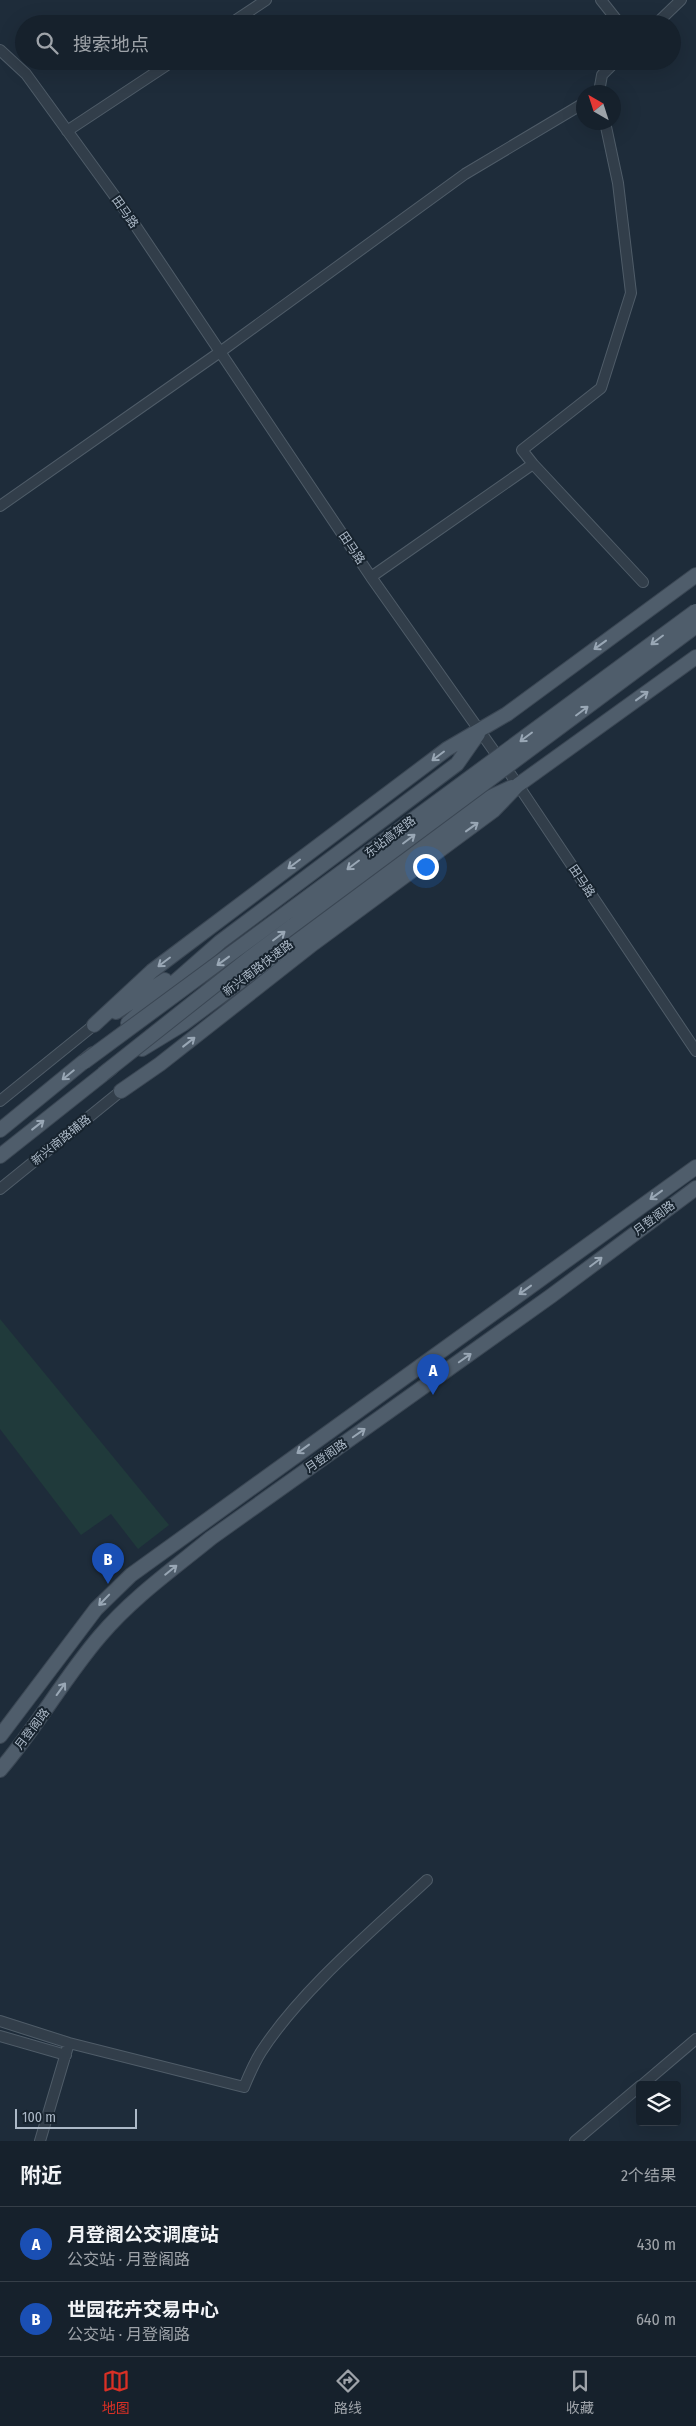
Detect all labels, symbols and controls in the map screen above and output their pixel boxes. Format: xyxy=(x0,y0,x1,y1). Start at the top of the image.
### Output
search box xyxy=(15,15,681,70)
icon: search xyxy=(33,29,61,57)
text: 搜索地点 xyxy=(73,33,149,56)
north arrow xyxy=(576,85,621,130)
street label: 田马路 xyxy=(109,193,141,231)
street label: 田马路 xyxy=(336,529,368,567)
one-way arrow xyxy=(650,635,664,645)
one-way arrow xyxy=(593,640,607,650)
one-way arrow xyxy=(635,691,648,702)
one-way arrow xyxy=(575,706,589,716)
one-way arrow xyxy=(519,732,533,742)
one-way arrow xyxy=(431,751,445,761)
street label: 东站高架路 xyxy=(362,813,418,861)
one-way arrow xyxy=(465,822,479,832)
one-way arrow xyxy=(402,834,416,844)
your location xyxy=(413,854,439,880)
one-way arrow xyxy=(288,859,301,870)
one-way arrow xyxy=(347,859,360,870)
street label: 田马路 xyxy=(566,862,598,900)
one-way arrow xyxy=(272,931,286,941)
street label: 新兴南路快速路 xyxy=(220,937,296,999)
one-way arrow xyxy=(216,956,230,966)
one-way arrow xyxy=(157,957,171,967)
one-way arrow xyxy=(182,1036,195,1047)
one-way arrow xyxy=(62,1070,75,1081)
street label: 新兴南路辅路 xyxy=(29,1112,93,1168)
one-way arrow xyxy=(31,1120,44,1131)
one-way arrow xyxy=(649,1190,663,1200)
street label: 月登阁路 xyxy=(631,1198,677,1238)
one-way arrow xyxy=(589,1256,602,1267)
one-way arrow xyxy=(518,1285,532,1295)
one-way arrow xyxy=(458,1353,472,1363)
pin: A xyxy=(417,1354,449,1395)
one-way arrow xyxy=(351,1428,365,1438)
street label: 月登阁路 xyxy=(302,1436,350,1476)
one-way arrow xyxy=(296,1444,310,1454)
pin: B xyxy=(92,1543,124,1584)
one-way arrow xyxy=(164,1565,177,1576)
one-way arrow xyxy=(98,1594,110,1607)
one-way arrow xyxy=(56,1682,66,1696)
street label: 月登阁路 xyxy=(12,1706,52,1752)
map controls xyxy=(636,2081,681,2126)
button: layers xyxy=(636,2081,681,2126)
scale bar xyxy=(15,2106,138,2129)
text: 100 m xyxy=(22,2109,56,2126)
text: 附近 xyxy=(20,2163,62,2189)
text: 2个结果 xyxy=(621,2166,676,2185)
text: 月登阁公交调度站 xyxy=(67,2223,219,2246)
text: A xyxy=(32,2235,40,2254)
text: 430 m xyxy=(637,2235,676,2254)
text: 公交站 · 月登阁路 xyxy=(67,2250,190,2269)
text: 世园花卉交易中心 xyxy=(67,2298,219,2321)
text: B xyxy=(32,2310,40,2329)
text: 640 m xyxy=(636,2310,676,2329)
text: 公交站 · 月登阁路 xyxy=(67,2325,190,2344)
tab: 地图 xyxy=(102,2367,130,2417)
tab: 路线 xyxy=(334,2367,362,2417)
tab: 收藏 xyxy=(566,2367,594,2417)

